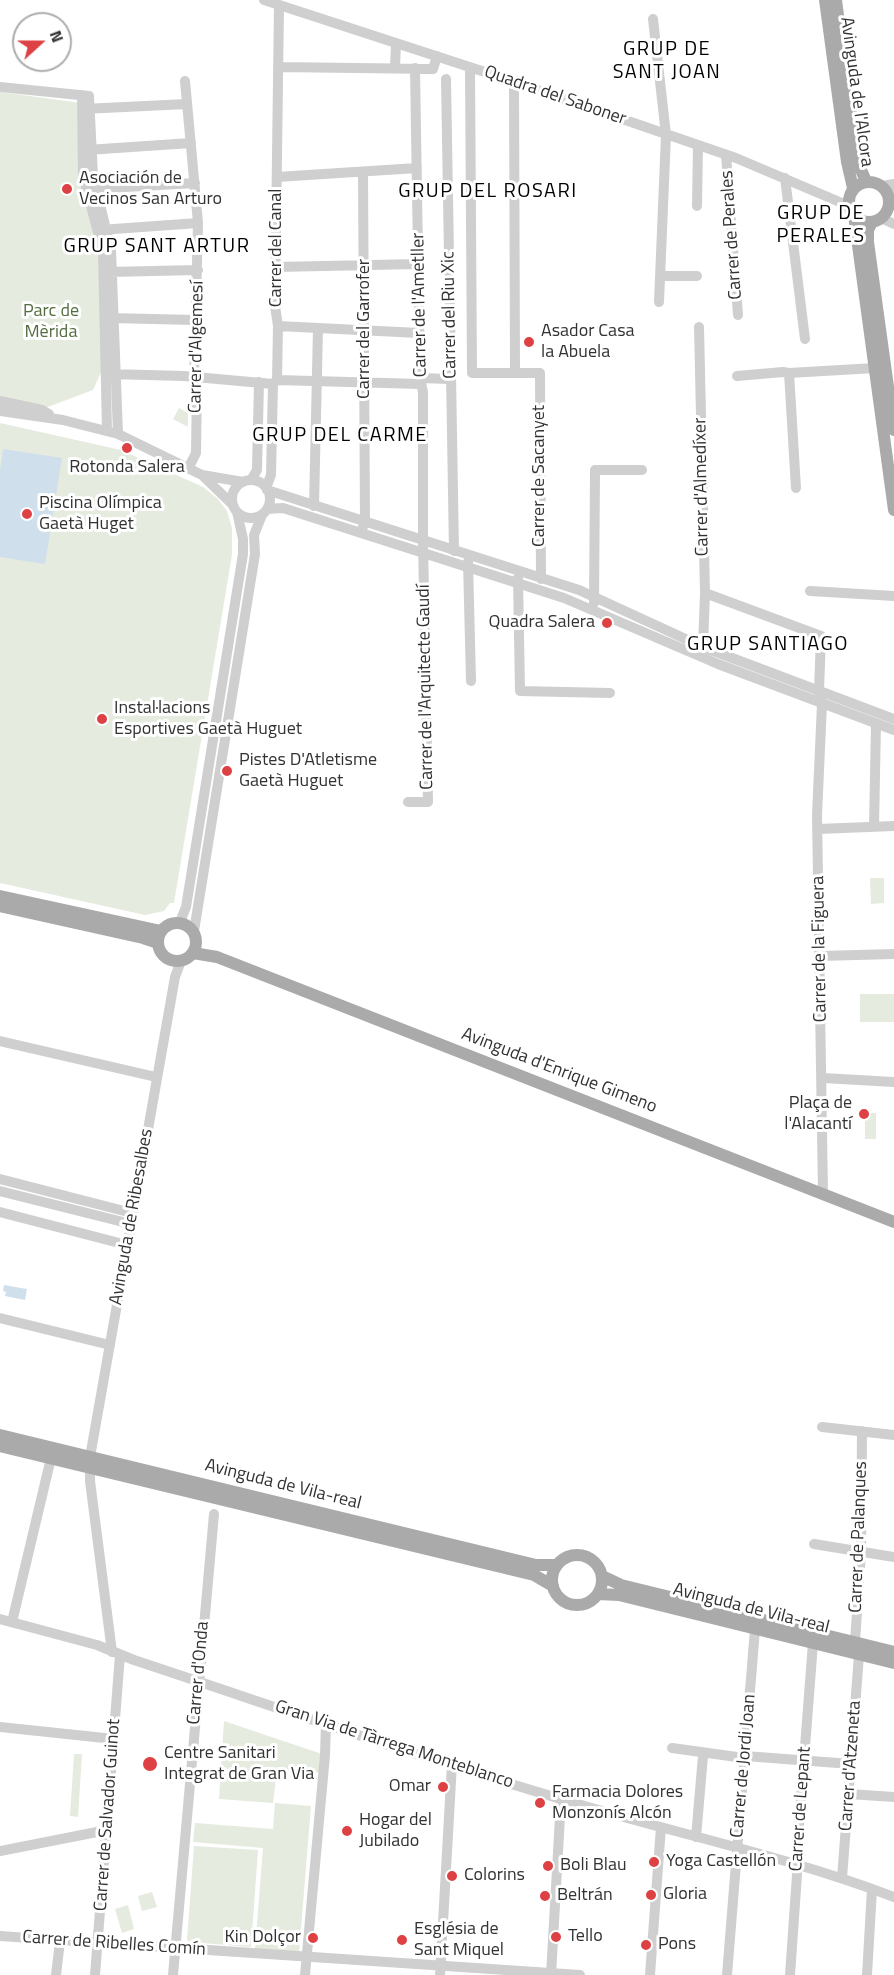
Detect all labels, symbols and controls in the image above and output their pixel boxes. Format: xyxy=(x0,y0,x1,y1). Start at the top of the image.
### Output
north arrow xyxy=(12,12,72,72)
street label: Avinguda de l'Alcora xyxy=(835,16,877,168)
text: N xyxy=(44,27,70,46)
district label: GRUP DE SANT JOAN xyxy=(613,38,721,85)
street label: Quadra del Saboner xyxy=(481,62,629,130)
place label: Asociación de Vecinos San Arturo xyxy=(79,168,222,210)
street label: Carrer de Perales xyxy=(717,170,747,300)
district label: GRUP DEL ROSARI xyxy=(398,180,578,204)
marker: Asociación de Vecinos San Arturo xyxy=(60,182,74,196)
street label: Carrer del Canal xyxy=(266,189,288,307)
district label: GRUP DE PERALES xyxy=(777,202,865,249)
street label: Carrer de l'Ametller xyxy=(408,232,432,378)
district label: GRUP SANT ARTUR xyxy=(63,235,251,259)
street label: Carrer del Riu Xic xyxy=(438,251,462,379)
street label: Carrer del Garrofer xyxy=(354,259,376,399)
street label: Carrer d'Algemesí xyxy=(185,281,209,413)
park label: Parc de Mèrida xyxy=(23,301,79,344)
place label: Asador Casa la Abuela xyxy=(541,321,635,364)
marker: Asador Casa la Abuela xyxy=(522,335,536,349)
street label: Carrer de Sacanyet xyxy=(529,405,551,547)
street label: Carrer d'Almedíxer xyxy=(690,418,714,556)
district label: GRUP DEL CARME xyxy=(252,424,428,448)
marker: Rotonda Salera xyxy=(120,441,134,455)
place label: Rotonda Salera xyxy=(69,457,185,479)
place label: Piscina Olímpica Gaetà Huget xyxy=(39,493,162,536)
marker: Piscina Olímpica Gaetà Huget xyxy=(20,507,34,521)
street label: Carrer de l'Arquitecte Gaudí xyxy=(413,584,439,790)
place label: Quadra Salera xyxy=(489,612,595,634)
marker: Quadra Salera xyxy=(600,616,614,630)
district label: GRUP SANTIAGO xyxy=(687,633,849,657)
place label: Instal·lacions Esportives Gaetà Huguet xyxy=(114,698,302,740)
marker: Instal·lacions Esportives Gaetà Huguet xyxy=(95,712,109,726)
place label: Pistes D'Atletisme Gaetà Huguet xyxy=(239,750,377,792)
marker: Pistes D'Atletisme Gaetà Huguet xyxy=(220,764,234,778)
street label: Carrer de la Figuera xyxy=(808,876,832,1022)
street label: Avinguda d'Enrique Gimeno xyxy=(458,1024,660,1118)
place label: Plaça de l'Alacantí xyxy=(784,1093,852,1136)
marker: Plaça de l'Alacantí xyxy=(857,1107,871,1121)
street label: Avinguda de Ribesalbes xyxy=(106,1127,158,1307)
street label: Avinguda de Vila-real xyxy=(203,1455,363,1515)
street label: Carrer de Palanques xyxy=(846,1461,872,1613)
street label: Avinguda de Vila-real xyxy=(671,1579,831,1639)
street label: Carrer d'Onda xyxy=(184,1620,214,1726)
street label: Carrer de Jordi Joan xyxy=(727,1693,761,1839)
street label: Gran Via de Tàrrega Monteblanco xyxy=(272,1696,516,1794)
street label: Carrer d'Atzeneta xyxy=(836,1700,866,1832)
street label: Carrer de Salvador Guinot xyxy=(91,1718,125,1912)
place label: Centre Sanitari Integrat de Gran Via xyxy=(164,1743,314,1786)
street label: Carrer de Lepant xyxy=(786,1746,816,1872)
marker: Centre Sanitari Integrat de Gran Via xyxy=(141,1755,159,1773)
place label: Omar xyxy=(389,1776,431,1798)
marker: Omar xyxy=(436,1780,450,1794)
place label: Farmacia Dolores Monzonís Alcón xyxy=(552,1782,683,1824)
marker: Farmacia Dolores Monzonís Alcón xyxy=(533,1796,547,1810)
place label: Hogar del Jubilado xyxy=(359,1810,432,1852)
marker: Hogar del Jubilado xyxy=(340,1824,354,1838)
place label: Yoga Castellón xyxy=(666,1851,776,1873)
place label: Boli Blau xyxy=(560,1855,626,1877)
marker: Yoga Castellón xyxy=(647,1855,661,1869)
marker: Boli Blau xyxy=(541,1859,555,1873)
place label: Colorins xyxy=(464,1865,525,1887)
marker: Colorins xyxy=(445,1869,459,1883)
place label: Gloria xyxy=(663,1884,707,1906)
place label: Beltrán xyxy=(557,1885,613,1907)
marker: Gloria xyxy=(644,1888,658,1902)
marker: Beltrán xyxy=(538,1889,552,1903)
place label: Església de Sant Miquel xyxy=(414,1919,504,1962)
place label: Tello xyxy=(568,1926,603,1948)
street label: Carrer de Ribelles Comín xyxy=(21,1927,207,1961)
place label: Kin Dolçor xyxy=(224,1927,301,1949)
marker: Tello xyxy=(549,1930,563,1944)
marker: Kin Dolçor xyxy=(306,1931,320,1945)
marker: Església de Sant Miquel xyxy=(395,1933,409,1947)
place label: Pons xyxy=(658,1934,696,1956)
marker: Pons xyxy=(639,1938,653,1952)

